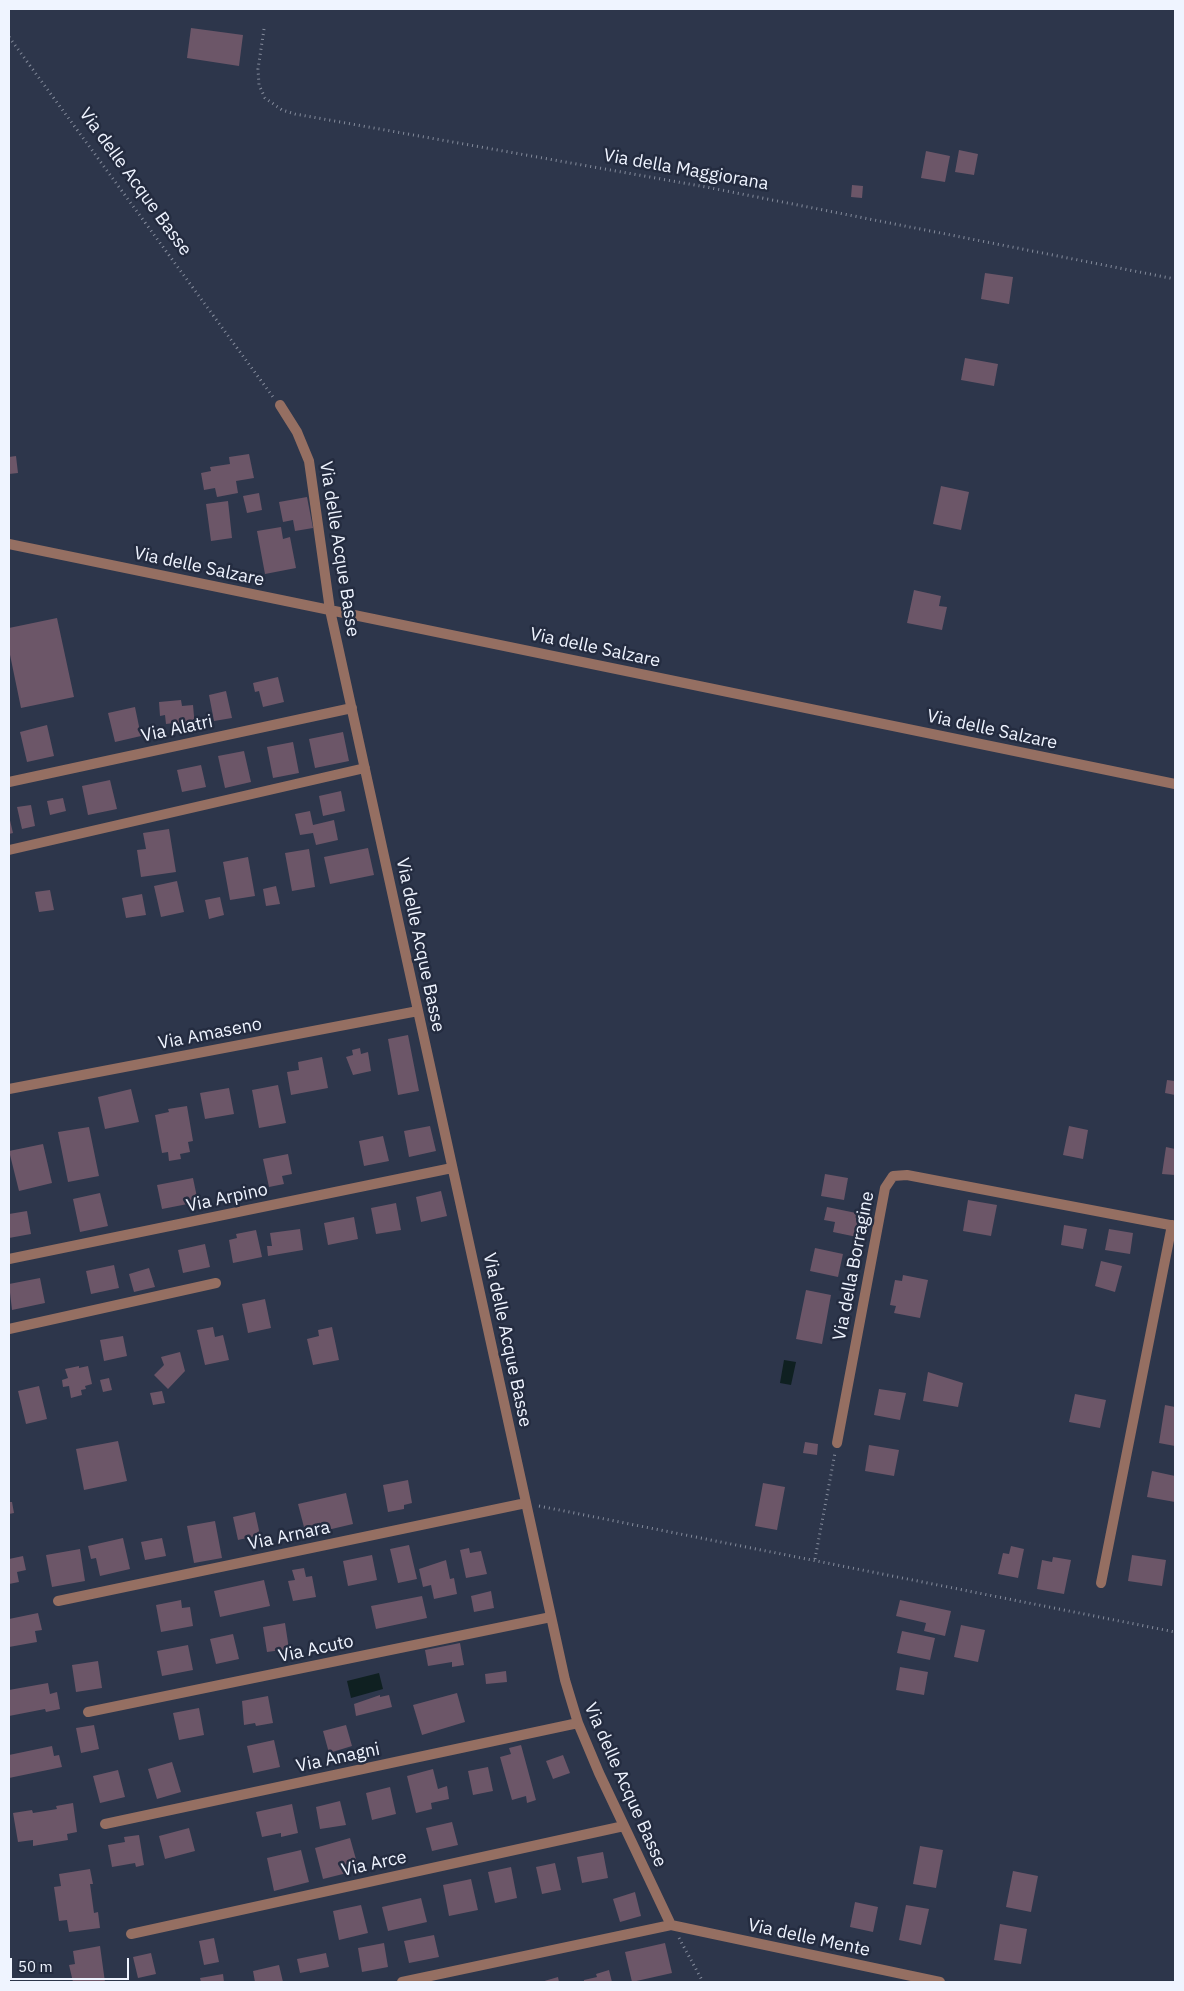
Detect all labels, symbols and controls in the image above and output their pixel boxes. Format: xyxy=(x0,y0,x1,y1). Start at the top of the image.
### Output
street label: Via delle Acque Basse xyxy=(74,104,196,260)
street label: Via della Maggiorana xyxy=(602,145,770,195)
street label: Via delle Acque Basse xyxy=(314,460,364,638)
street label: Via delle Salzare xyxy=(132,543,266,591)
street label: Via delle Salzare xyxy=(528,624,662,672)
street label: Via delle Salzare xyxy=(925,706,1059,754)
street label: Via Alatri xyxy=(139,711,215,747)
street label: Via delle Acque Basse xyxy=(391,856,449,1034)
street label: Via Amaseno xyxy=(156,1013,264,1055)
street label: Via Arpino xyxy=(184,1179,270,1217)
street label: Via della Borragine xyxy=(829,1189,879,1343)
street label: Via delle Acque Basse xyxy=(478,1251,536,1429)
street label: Via Arnara xyxy=(246,1517,332,1555)
street label: Via Acuto xyxy=(276,1630,356,1668)
street label: Via delle Acque Basse xyxy=(579,1700,671,1870)
street label: Via Anagni xyxy=(294,1739,382,1777)
street label: Via Arce xyxy=(339,1847,409,1881)
street label: Via delle Mente xyxy=(746,1915,872,1961)
scale bar xyxy=(12,1948,131,1980)
text: 50 m xyxy=(18,1957,53,1976)

